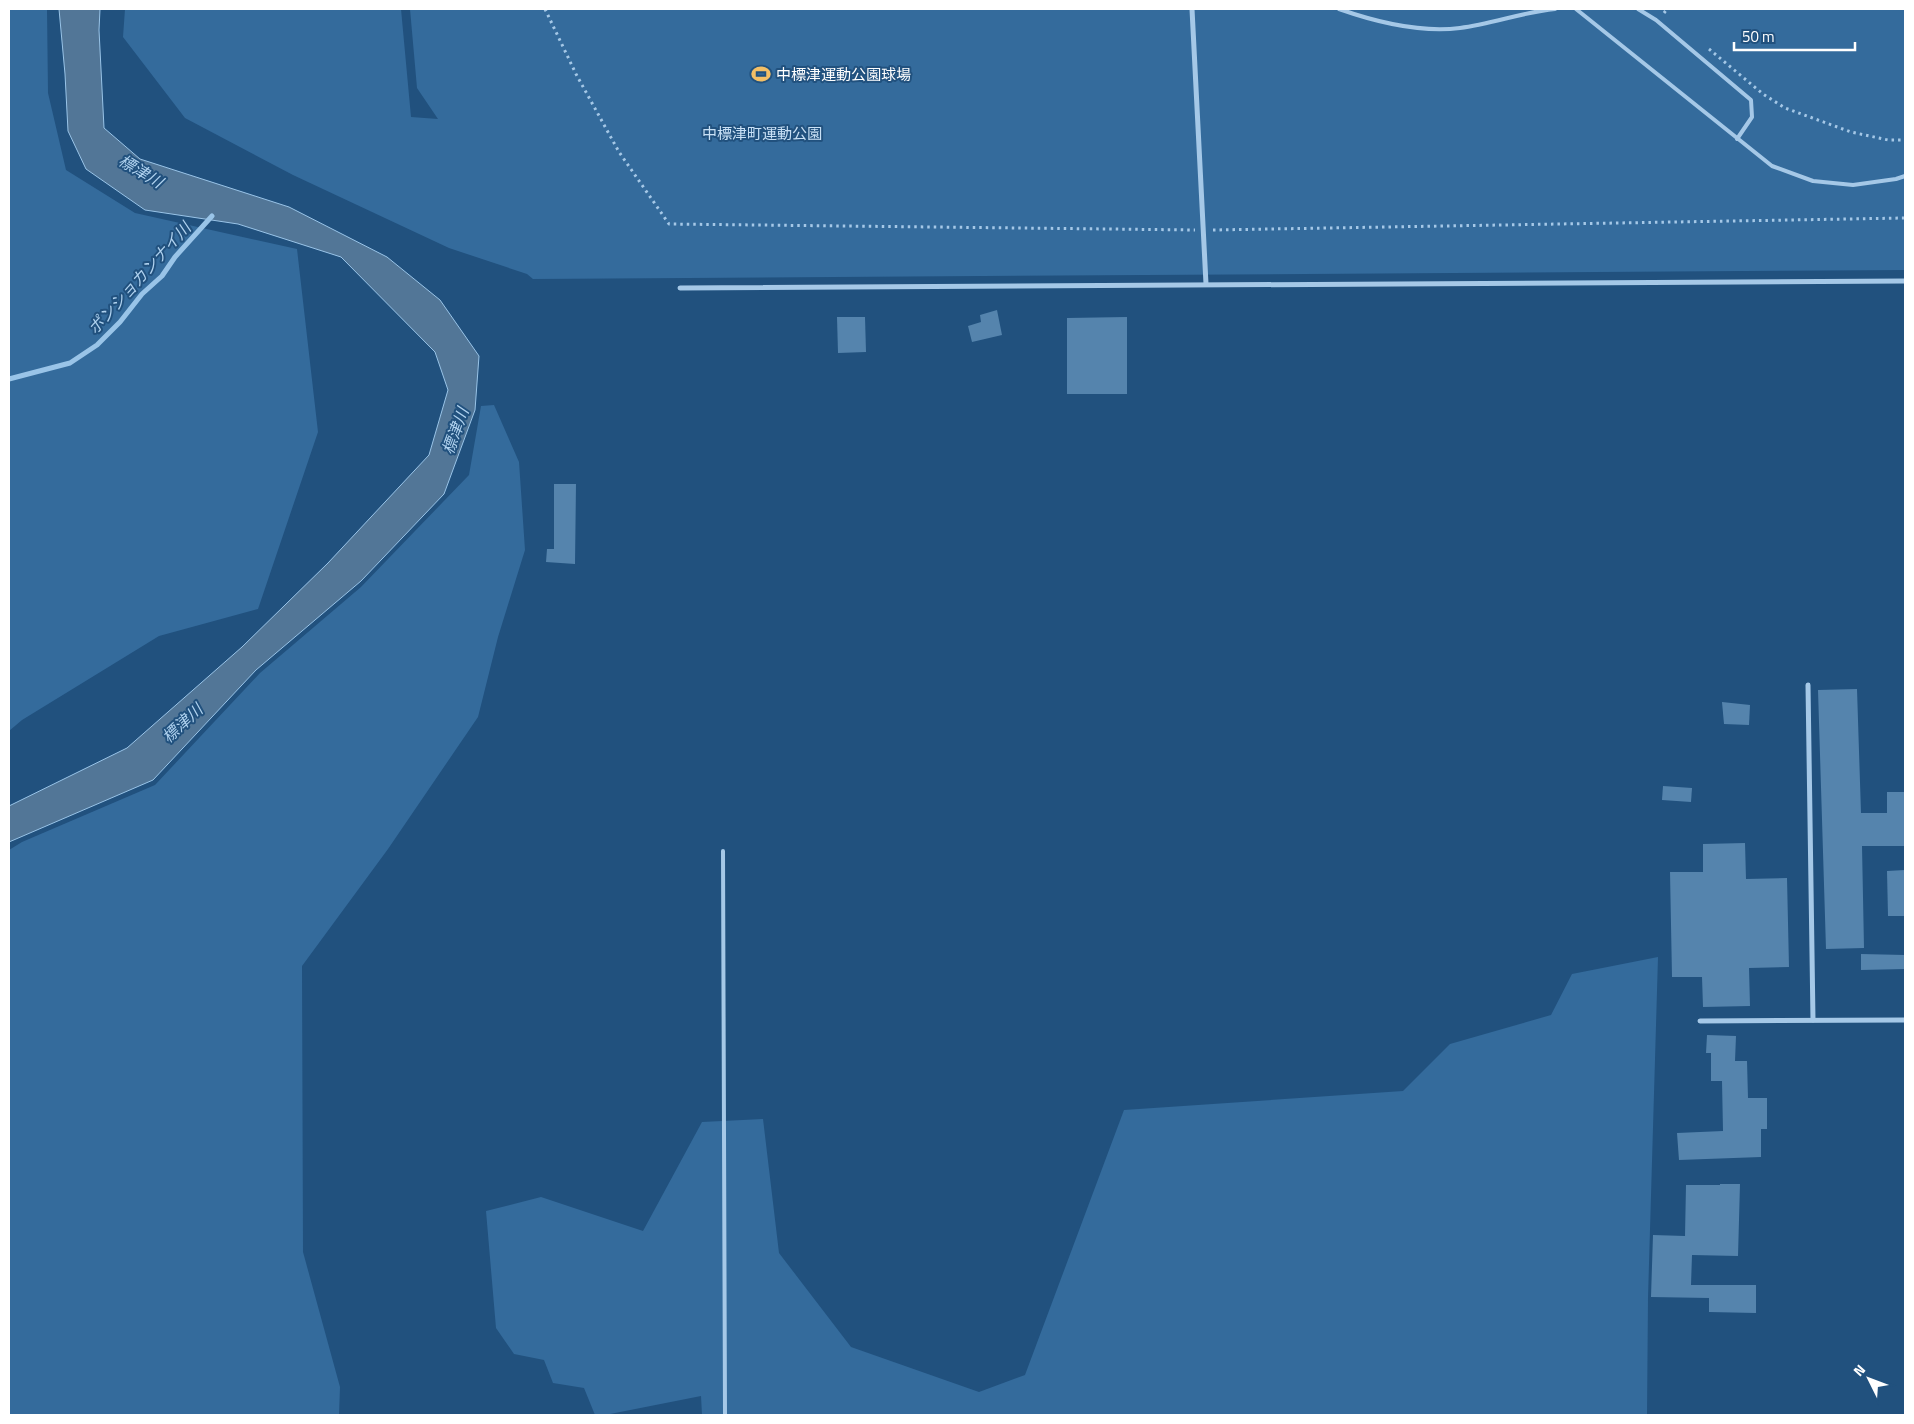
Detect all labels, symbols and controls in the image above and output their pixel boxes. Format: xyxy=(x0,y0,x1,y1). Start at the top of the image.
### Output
scale bar xyxy=(1734,20,1855,52)
text: 50 m xyxy=(1742,25,1775,48)
sports icon: 中標津運動公園球場 xyxy=(750,63,772,85)
place label: 中標津運動公園球場 xyxy=(776,63,911,86)
park label: 中標津町運動公園 xyxy=(702,122,822,145)
water label: 標津川 xyxy=(114,148,169,195)
water label: ポンショカンナイ川 xyxy=(82,215,197,340)
water label: 標津川 xyxy=(436,402,475,458)
water label: 標津川 xyxy=(156,696,209,748)
north arrow xyxy=(1844,1354,1894,1404)
text: N xyxy=(1848,1359,1870,1381)

